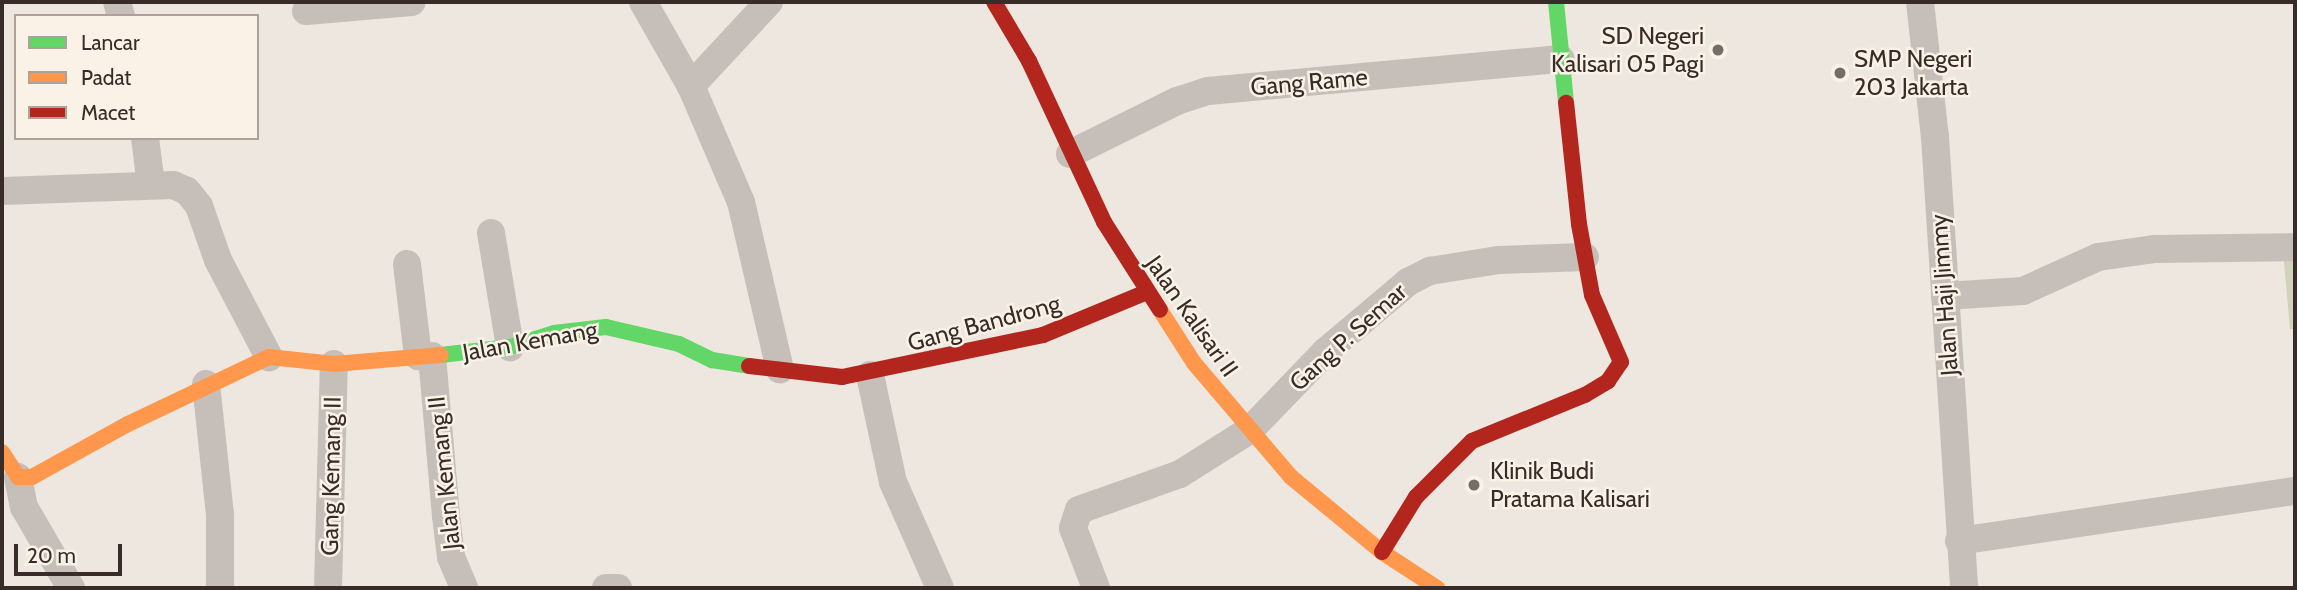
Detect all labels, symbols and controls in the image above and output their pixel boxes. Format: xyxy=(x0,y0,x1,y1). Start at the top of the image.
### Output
legend xyxy=(14,14,259,140)
place label: SD Negeri Kalisari 05 Pagi xyxy=(1551,22,1704,78)
text: Lancar xyxy=(81,30,140,55)
marker: SD Negeri Kalisari 05 Pagi xyxy=(1710,42,1726,58)
place label: SMP Negeri 203 Jakarta xyxy=(1854,45,1972,101)
street label: Gang Rame xyxy=(1249,63,1369,101)
text: Padat xyxy=(81,65,131,90)
marker: SMP Negeri 203 Jakarta xyxy=(1832,65,1848,81)
text: Macet xyxy=(81,100,135,125)
street label: Jalan Haji Jimmy xyxy=(1924,213,1964,377)
street label: Jalan Kalisari II xyxy=(1140,250,1244,382)
street label: Gang P. Semar xyxy=(1284,277,1412,397)
street label: Gang Bandrong xyxy=(905,289,1063,357)
street label: Jalan Kemang xyxy=(460,315,600,367)
street label: Jalan Kemang II xyxy=(422,395,466,551)
street label: Gang Kemang II xyxy=(315,396,347,556)
place label: Klinik Budi Pratama Kalisari xyxy=(1490,457,1650,513)
marker: Klinik Budi Pratama Kalisari xyxy=(1464,475,1484,495)
scale bar xyxy=(18,530,126,574)
text: 20 m xyxy=(27,543,76,568)

